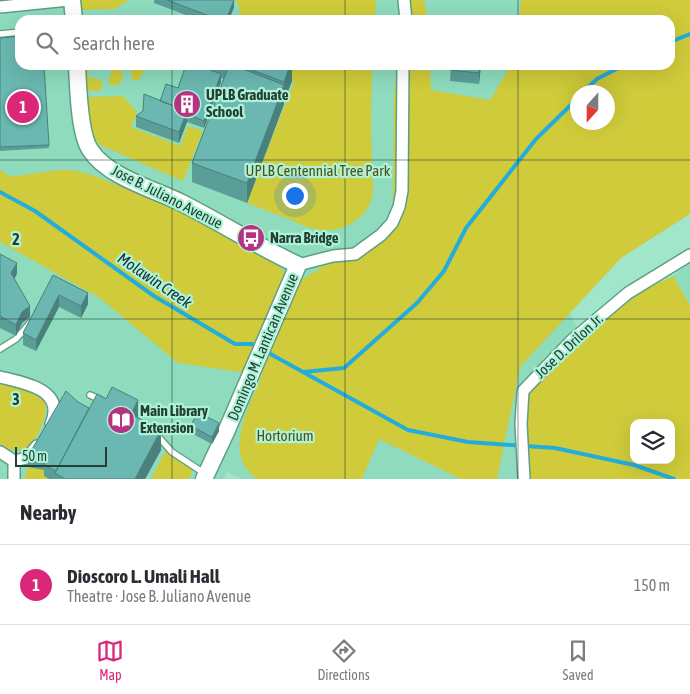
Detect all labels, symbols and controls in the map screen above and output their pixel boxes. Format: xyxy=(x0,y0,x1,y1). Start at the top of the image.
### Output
search box xyxy=(15,15,675,70)
icon: search xyxy=(33,29,61,57)
text: Search here xyxy=(73,32,155,54)
north arrow xyxy=(570,85,615,130)
place label: UPLB Graduate School xyxy=(206,86,289,120)
pin: 1 xyxy=(7,88,39,126)
building icon: UPLB Graduate School xyxy=(172,89,202,119)
street label: Jose B. Juliano Avenue xyxy=(109,161,226,232)
park label: UPLB Centennial Tree Park xyxy=(246,162,391,179)
your location xyxy=(282,183,308,209)
bus stop icon: Narra Bridge xyxy=(236,223,266,253)
place label: Narra Bridge xyxy=(270,229,339,246)
text: 2 xyxy=(12,230,20,248)
water label: Molawin Creek xyxy=(115,249,196,312)
street label: Domingo M. Lantican Avenue xyxy=(224,270,301,423)
street label: Jose D. Drilon Jr. xyxy=(531,310,606,381)
text: 3 xyxy=(12,390,20,408)
place label: Main Library Extension xyxy=(140,402,209,436)
library icon: Main Library Extension xyxy=(106,405,136,435)
map controls xyxy=(630,419,675,464)
button: layers xyxy=(630,419,675,464)
park label: Hortorium xyxy=(256,427,314,444)
scale bar xyxy=(15,444,108,467)
text: 50 m xyxy=(22,448,47,464)
text: Nearby xyxy=(20,500,76,524)
text: Dioscoro L. Umali Hall xyxy=(67,565,220,587)
text: 1 xyxy=(32,576,40,594)
text: 150 m xyxy=(634,576,670,594)
text: Theatre · Jose B. Juliano Avenue xyxy=(67,587,251,605)
tab: Map xyxy=(96,637,124,683)
tab: Directions xyxy=(317,637,370,683)
tab: Saved xyxy=(563,637,594,683)

